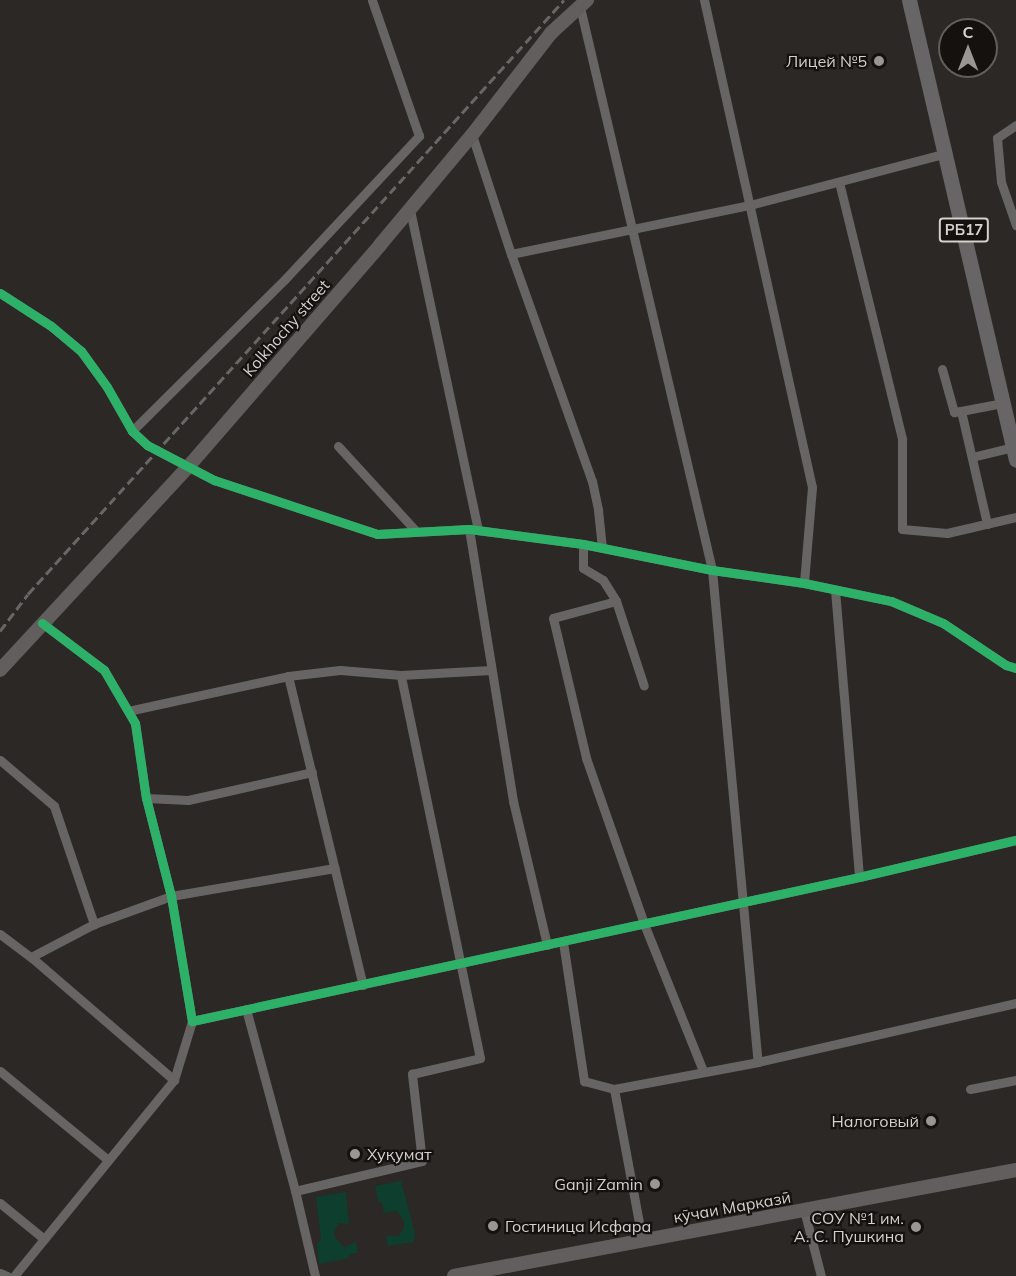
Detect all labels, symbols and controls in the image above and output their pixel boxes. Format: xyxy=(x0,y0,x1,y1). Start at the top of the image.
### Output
north arrow xyxy=(938,18,998,78)
text: С xyxy=(963,22,973,42)
place label: Лицей №5 xyxy=(786,51,867,71)
marker: Лицей №5 xyxy=(872,54,886,68)
road number: РБ17 xyxy=(938,218,990,242)
street label: Kolkhochy street xyxy=(239,276,333,380)
place label: Налоговый xyxy=(832,1111,919,1131)
marker: Налоговый xyxy=(924,1114,938,1128)
place label: Хуқумат xyxy=(367,1144,431,1164)
marker: Хуқумат xyxy=(348,1147,362,1161)
place label: Ganji Zamin xyxy=(554,1174,643,1194)
marker: Ganji Zamin xyxy=(648,1177,662,1191)
street label: кӯчаи Марказӣ xyxy=(672,1187,792,1227)
place label: СОУ №1 им. А. С. Пушкина xyxy=(794,1208,904,1246)
place label: Гостиница Исфара xyxy=(505,1216,651,1236)
marker: Гостиница Исфара xyxy=(486,1219,500,1233)
marker: СОУ №1 им. А. С. Пушкина xyxy=(909,1220,923,1234)

